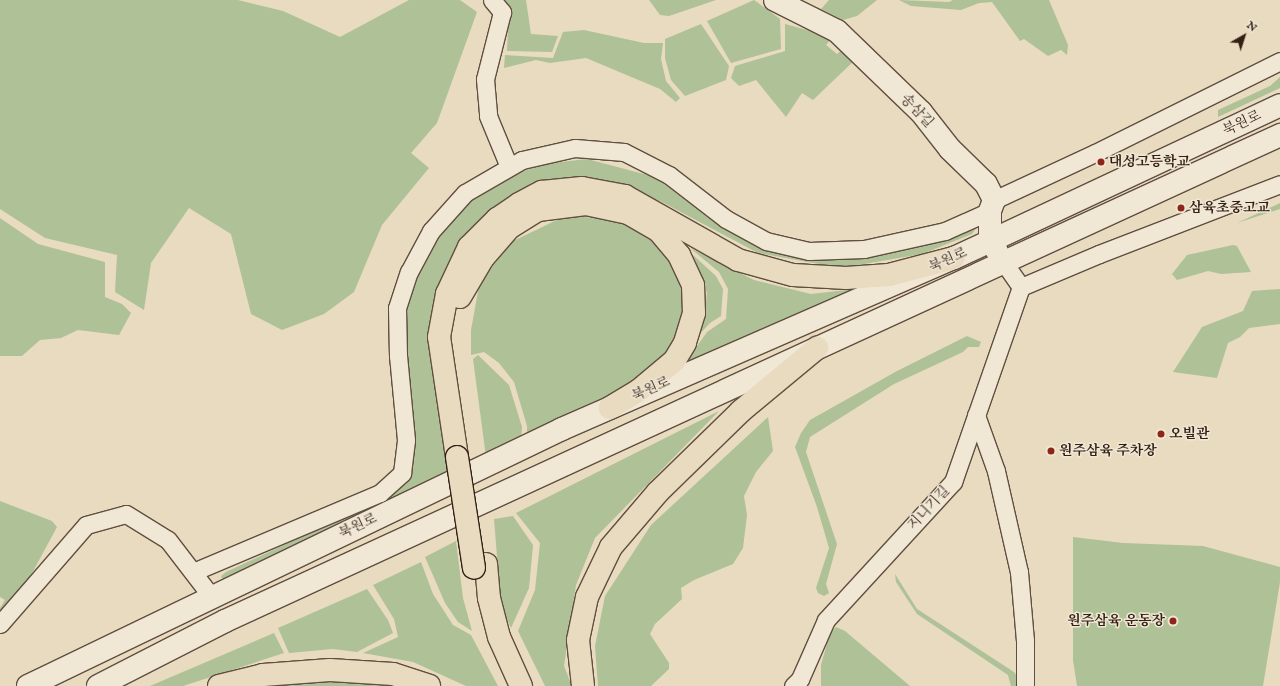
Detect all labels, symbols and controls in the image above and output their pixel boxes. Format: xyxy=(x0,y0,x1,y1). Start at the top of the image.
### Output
north arrow xyxy=(1224,16,1264,56)
text: N xyxy=(1243,18,1260,35)
street label: 송삼길 xyxy=(897,90,937,132)
street label: 북원로 xyxy=(1220,107,1264,139)
place label: 대성고등학교 xyxy=(1109,154,1190,170)
marker: 대성고등학교 xyxy=(1096,157,1106,167)
place label: 삼육초중고교 xyxy=(1189,200,1270,216)
marker: 삼육초중고교 xyxy=(1176,203,1186,213)
street label: 북원로 xyxy=(926,244,970,276)
street label: 북원로 xyxy=(629,373,673,405)
place label: 오빌관 xyxy=(1169,426,1210,442)
marker: 오빌관 xyxy=(1156,429,1166,439)
place label: 원주삼육 주차장 xyxy=(1059,443,1157,459)
marker: 원주삼육 주차장 xyxy=(1046,446,1056,456)
street label: 지니기길 xyxy=(904,482,954,534)
street label: 북원로 xyxy=(336,510,380,542)
place label: 원주삼육 운동장 xyxy=(1067,613,1165,629)
marker: 원주삼육 운동장 xyxy=(1168,616,1178,626)

